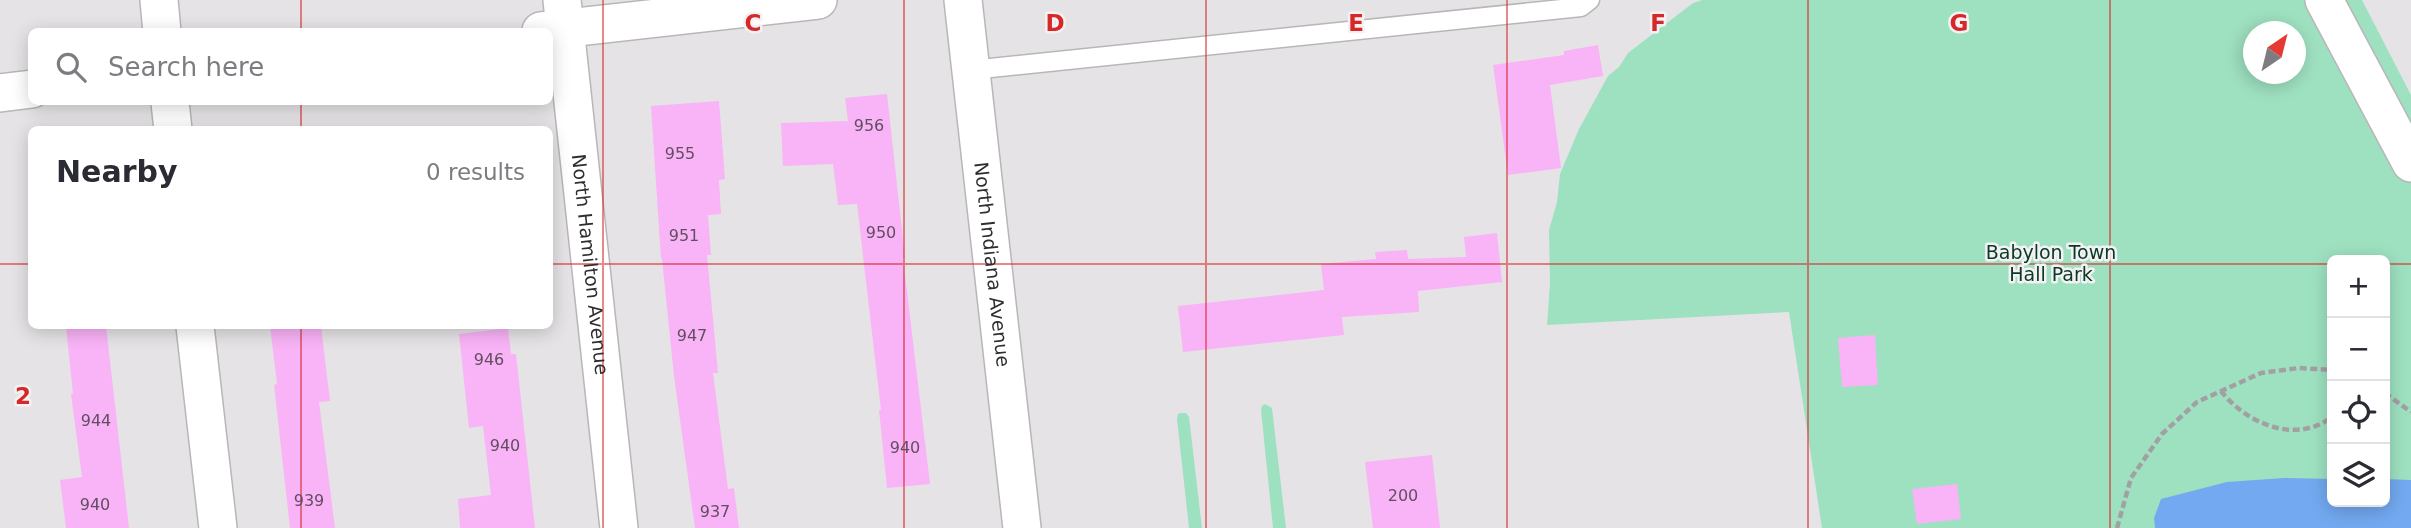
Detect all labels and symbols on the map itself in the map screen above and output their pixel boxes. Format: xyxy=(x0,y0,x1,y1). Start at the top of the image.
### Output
text: C xyxy=(745,10,761,36)
text: D xyxy=(1045,10,1065,36)
text: E xyxy=(1348,10,1364,36)
text: F xyxy=(1650,10,1666,36)
text: G xyxy=(1950,10,1968,36)
north arrow xyxy=(2243,21,2306,84)
house number: 956 xyxy=(854,116,884,135)
house number: 955 xyxy=(665,144,695,163)
street label: North Hamilton Avenue xyxy=(568,153,613,376)
street label: North Indiana Avenue xyxy=(970,161,1015,368)
house number: 950 xyxy=(866,223,896,242)
house number: 951 xyxy=(669,226,699,245)
park label: Babylon Town Hall Park xyxy=(1986,241,2116,285)
house number: 947 xyxy=(677,326,707,345)
house number: 946 xyxy=(474,350,504,369)
text: 2 xyxy=(15,383,31,409)
house number: 944 xyxy=(81,411,111,430)
house number: 940 xyxy=(490,436,520,455)
house number: 940 xyxy=(890,438,920,457)
house number: 200 xyxy=(1388,486,1418,505)
house number: 939 xyxy=(294,491,324,510)
house number: 940 xyxy=(80,495,110,514)
house number: 937 xyxy=(700,502,730,521)

